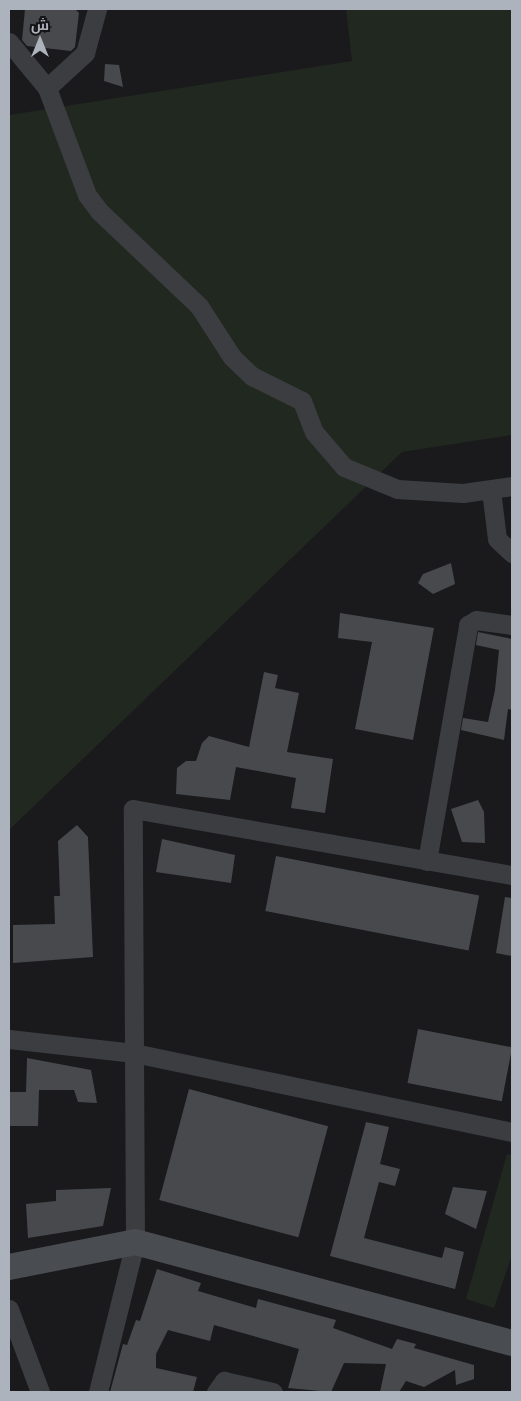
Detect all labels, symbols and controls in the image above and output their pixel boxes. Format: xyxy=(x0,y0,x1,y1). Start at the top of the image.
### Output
north arrow xyxy=(15,15,65,65)
text: ش xyxy=(31,15,49,34)

